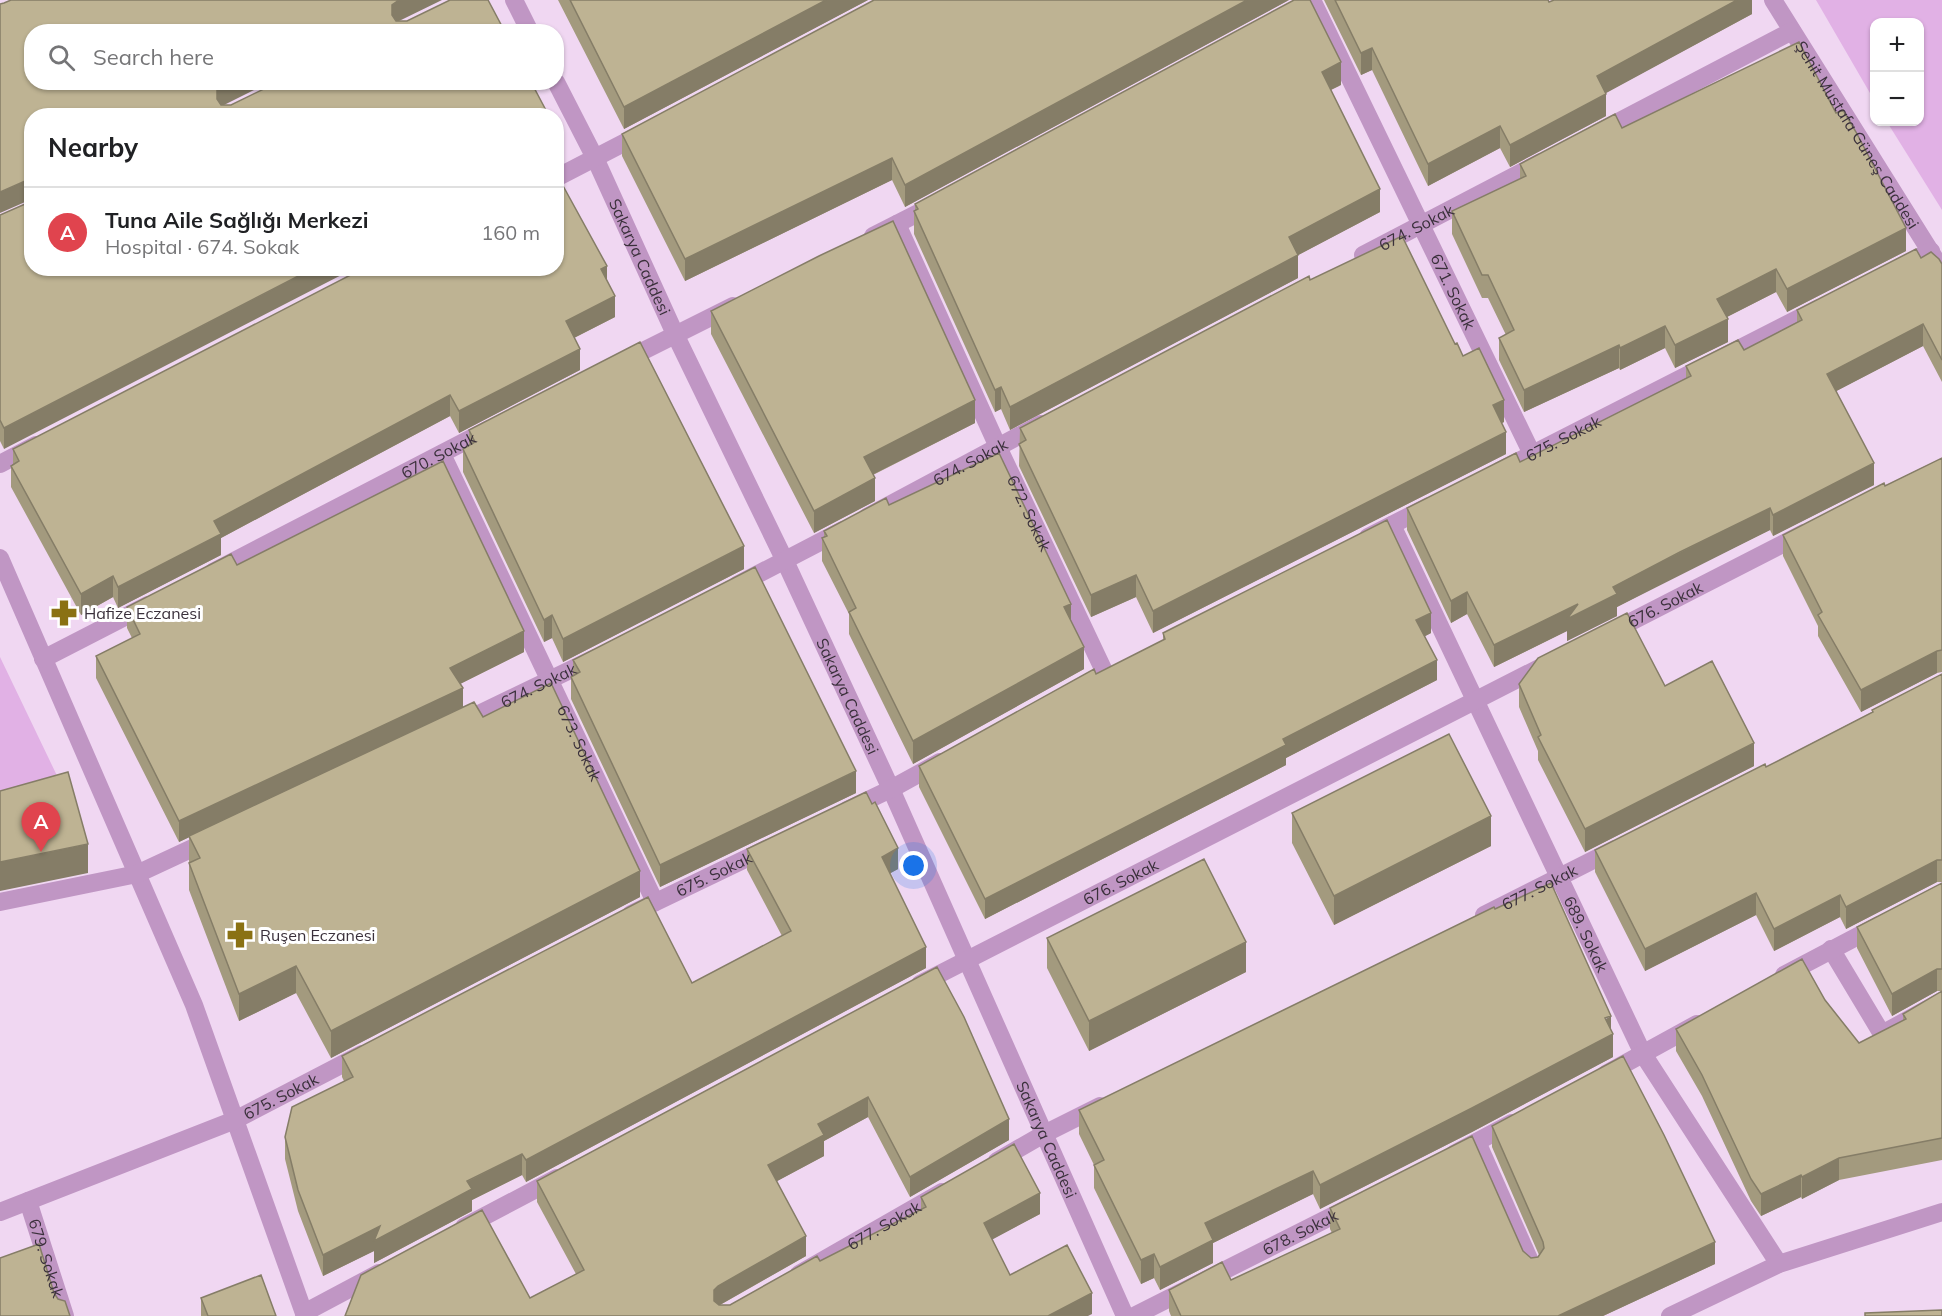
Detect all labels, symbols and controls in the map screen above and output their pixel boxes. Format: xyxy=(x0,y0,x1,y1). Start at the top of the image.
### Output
map controls xyxy=(1870,18,1924,126)
button: + xyxy=(1870,18,1924,72)
search box xyxy=(24,24,564,90)
street label: Şehit Mustafa Güneş Caddesi xyxy=(1791,37,1924,232)
icon: search xyxy=(45,41,78,74)
text: Search here xyxy=(93,43,214,71)
button: − xyxy=(1870,72,1924,126)
text: Nearby xyxy=(48,131,138,164)
street label: Sakarya Caddesi xyxy=(605,195,675,318)
street label: 674. Sokak xyxy=(1375,199,1458,255)
text: Tuna Aile Sağlığı Merkezi xyxy=(105,206,369,234)
text: A xyxy=(60,220,75,245)
text: 160 m xyxy=(481,220,540,245)
text: Hospital · 674. Sokak xyxy=(105,234,299,259)
street label: 671. Sokak xyxy=(1426,250,1480,333)
street label: 675. Sokak xyxy=(1522,411,1605,466)
street label: 670. Sokak xyxy=(398,427,480,483)
street label: 674. Sokak xyxy=(929,433,1012,490)
street label: 672. Sokak xyxy=(1003,472,1056,555)
street label: 676. Sokak xyxy=(1624,576,1707,632)
pharmacy icon: Hafize Eczanesi xyxy=(49,598,79,628)
place label: Hafize Eczanesi xyxy=(84,603,201,623)
street label: Sakarya Caddesi xyxy=(812,635,883,757)
street label: 674. Sokak xyxy=(497,658,580,712)
street label: 673. Sokak xyxy=(553,702,606,785)
pin: A xyxy=(22,802,60,852)
street label: 675. Sokak xyxy=(673,847,756,901)
your location xyxy=(899,851,928,880)
street label: 676. Sokak xyxy=(1079,854,1162,909)
street label: 677. Sokak xyxy=(1498,859,1581,914)
street label: 689. Sokak xyxy=(1560,893,1613,976)
pharmacy icon: Ruşen Eczanesi xyxy=(225,920,255,950)
place label: Ruşen Eczanesi xyxy=(260,925,375,945)
street label: 675. Sokak xyxy=(240,1068,322,1124)
street label: Sakarya Caddesi xyxy=(1012,1078,1081,1201)
street label: 677. Sokak xyxy=(844,1196,925,1254)
street label: 678. Sokak xyxy=(1259,1205,1342,1260)
street label: 679. Sokak xyxy=(24,1216,69,1301)

